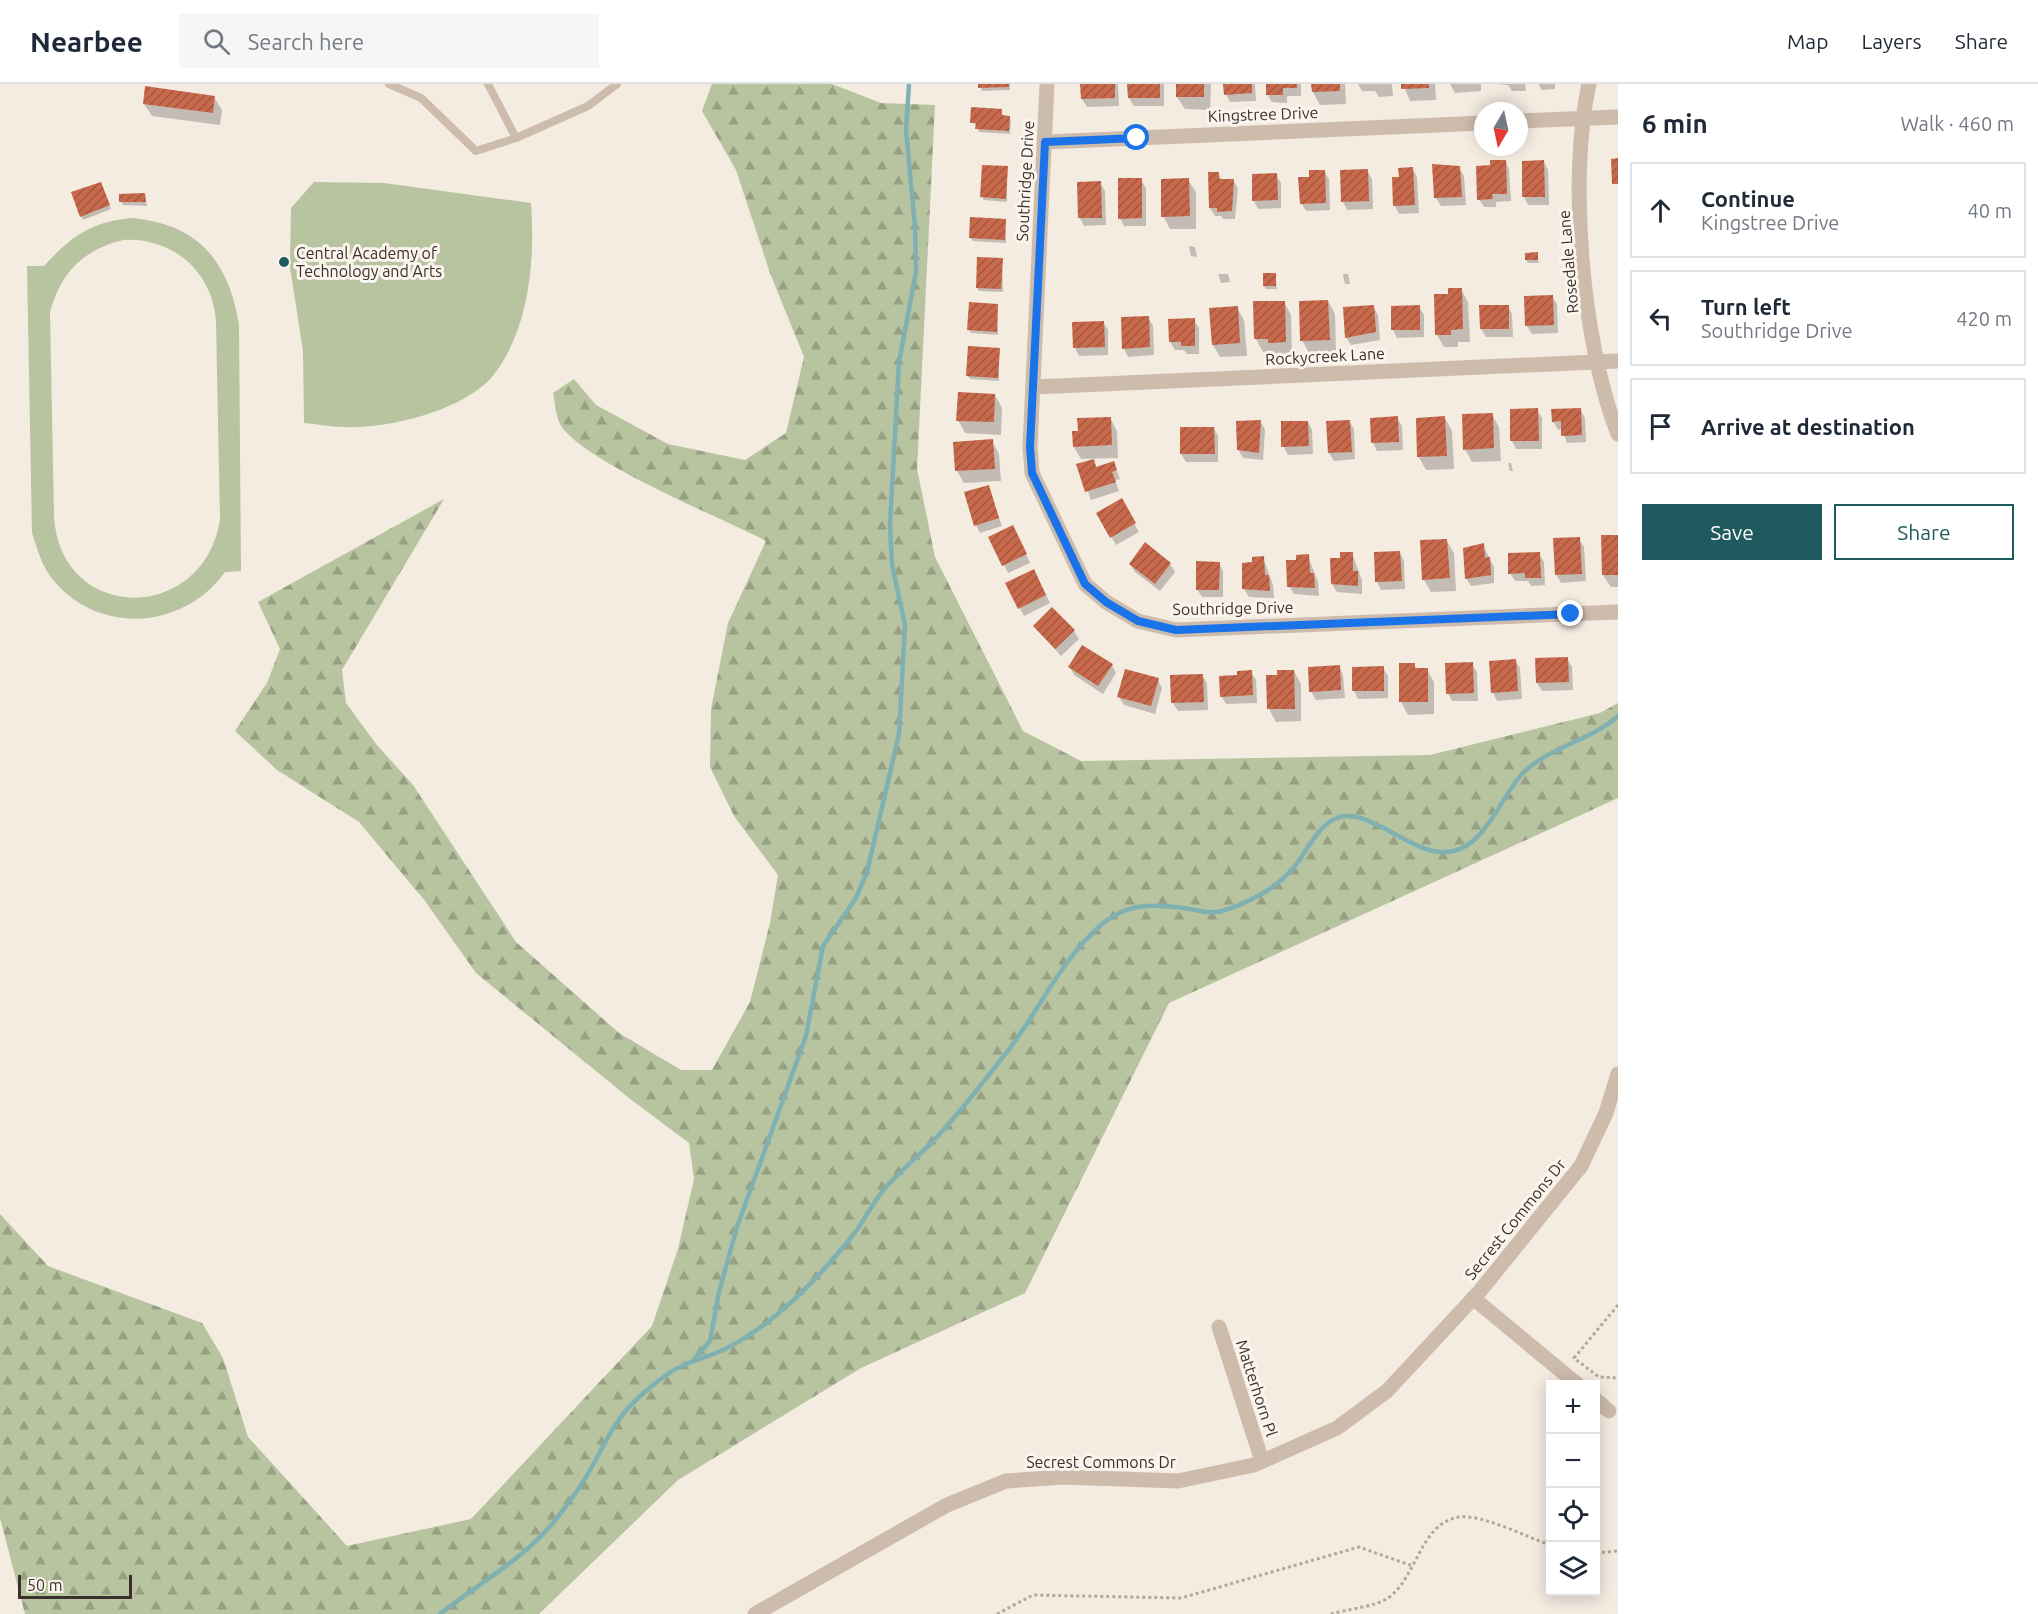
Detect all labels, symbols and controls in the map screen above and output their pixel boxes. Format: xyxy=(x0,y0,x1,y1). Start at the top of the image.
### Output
search box xyxy=(179,14,599,68)
icon: search xyxy=(200,25,233,58)
text: Nearbee xyxy=(30,26,143,57)
text: Search here xyxy=(248,29,364,54)
text: Map xyxy=(1787,29,1828,53)
text: Layers xyxy=(1861,29,1922,53)
text: Share xyxy=(1955,29,2008,53)
north arrow xyxy=(1474,102,1528,156)
street label: Kingstree Drive xyxy=(1207,103,1319,125)
text: 6 min xyxy=(1642,109,1708,138)
text: Walk · 460 m xyxy=(1901,112,2014,135)
street label: Southridge Drive xyxy=(1013,120,1037,242)
route start xyxy=(1123,124,1149,150)
text: Continue xyxy=(1701,186,1795,211)
icon: ahead xyxy=(1644,194,1677,227)
text: 40 m xyxy=(1968,199,2012,222)
street label: Rosedale Lane xyxy=(1555,210,1581,314)
text: Kingstree Drive xyxy=(1701,211,1839,234)
place label: Central Academy of Technology and Arts xyxy=(296,244,442,280)
marker: Central Academy of Technology and Arts xyxy=(277,255,291,269)
text: Turn left xyxy=(1701,294,1791,319)
icon: left xyxy=(1644,302,1677,335)
text: 420 m xyxy=(1956,307,2012,330)
text: Southridge Drive xyxy=(1701,319,1852,342)
street label: Rockycreek Lane xyxy=(1265,344,1385,368)
icon: arrive xyxy=(1644,410,1677,443)
text: Arrive at destination xyxy=(1701,414,1915,439)
button: Save xyxy=(1642,504,1822,560)
button: Share xyxy=(1834,504,2014,560)
street label: Southridge Drive xyxy=(1172,598,1294,618)
route end xyxy=(1557,600,1583,626)
street label: Secrest Commons Dr xyxy=(1461,1155,1569,1283)
street label: Matterhorn Pl xyxy=(1233,1337,1281,1439)
map controls xyxy=(1546,1380,1600,1596)
button: + xyxy=(1546,1380,1600,1434)
button: − xyxy=(1546,1434,1600,1488)
street label: Secrest Commons Dr xyxy=(1026,1453,1176,1471)
button: locate xyxy=(1546,1488,1600,1542)
button: layers xyxy=(1546,1542,1600,1596)
scale bar xyxy=(18,1572,132,1600)
text: 50 m xyxy=(27,1576,63,1594)

